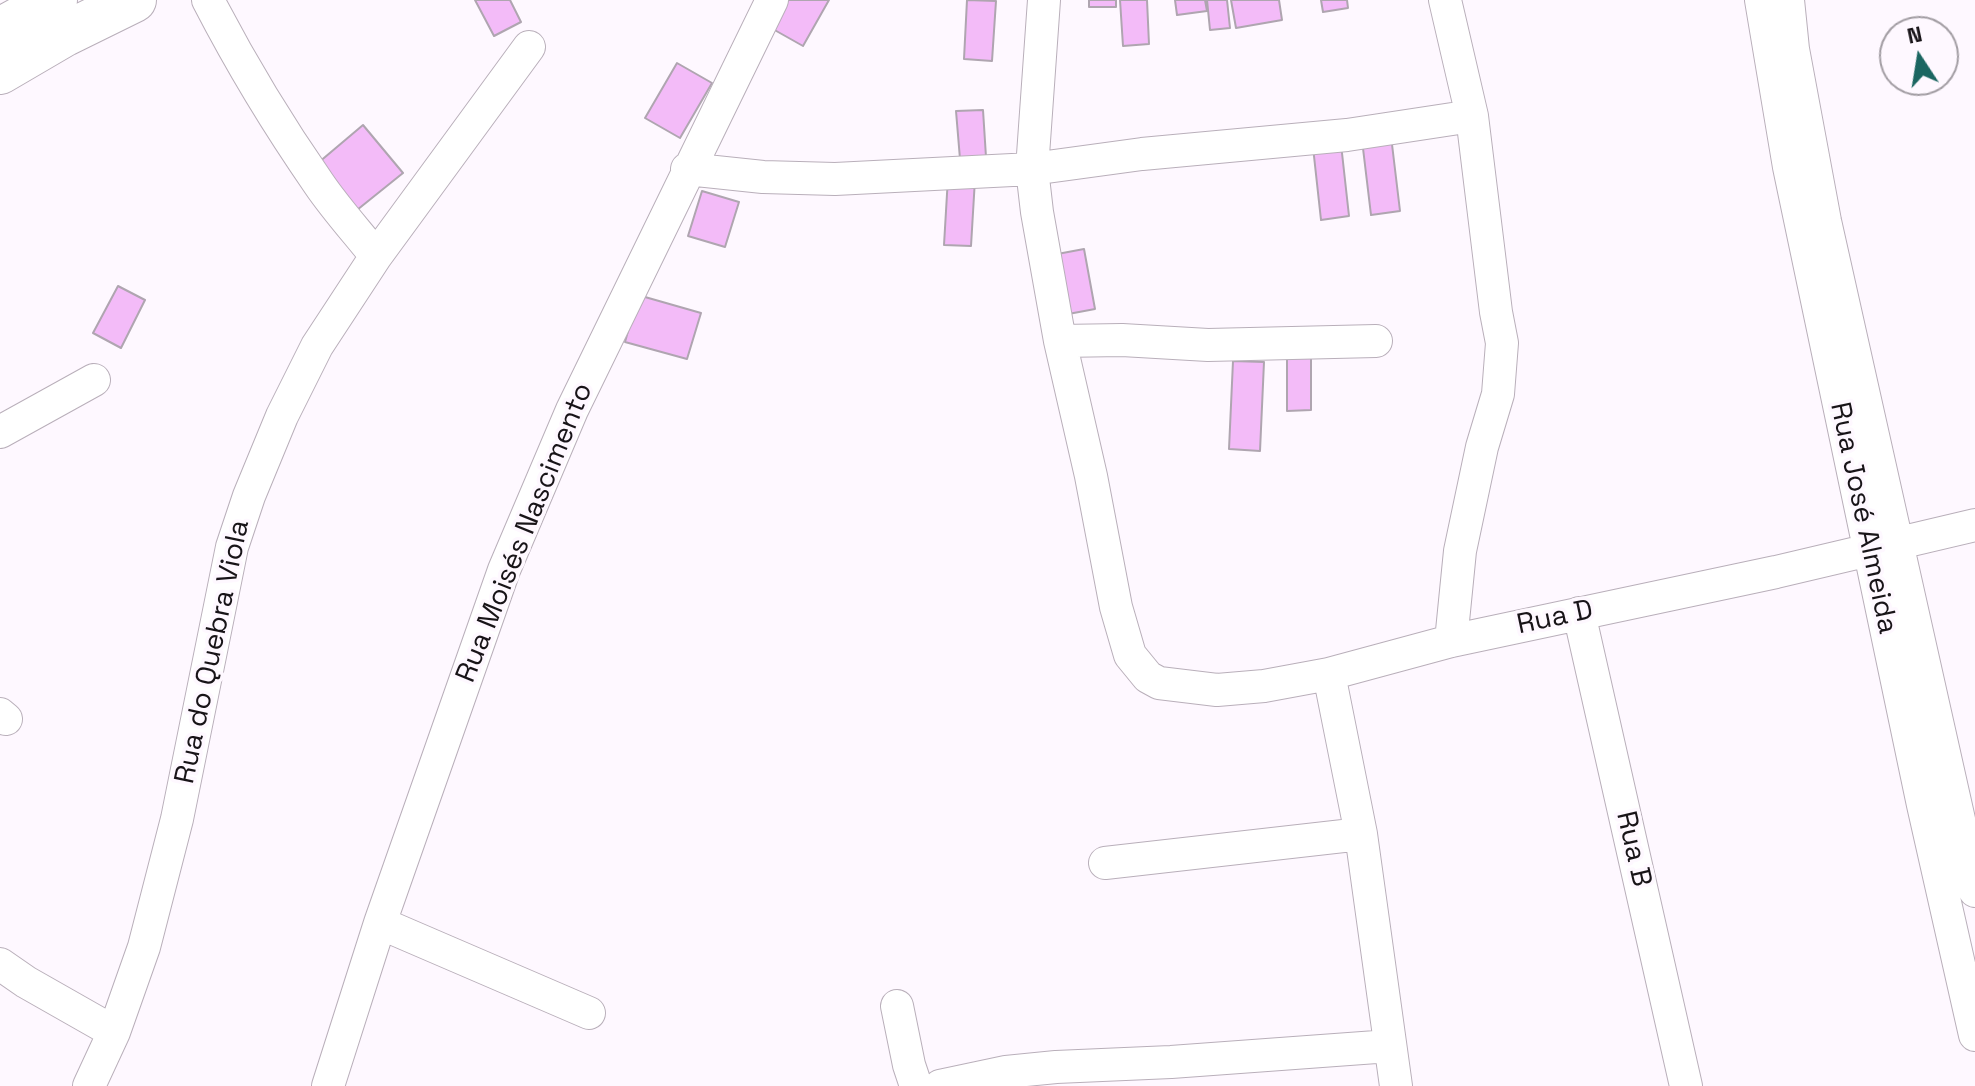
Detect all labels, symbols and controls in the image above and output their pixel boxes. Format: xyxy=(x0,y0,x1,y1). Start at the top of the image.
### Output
north arrow xyxy=(1879,16,1959,96)
text: N xyxy=(1904,19,1925,50)
street label: Rua Moisés Nascimento xyxy=(450,378,600,688)
street label: Rua José Almeida xyxy=(1822,399,1904,637)
street label: Rua do Quebra Viola xyxy=(169,517,257,787)
street label: Rua D xyxy=(1514,594,1596,642)
street label: Rua B xyxy=(1608,808,1658,890)

